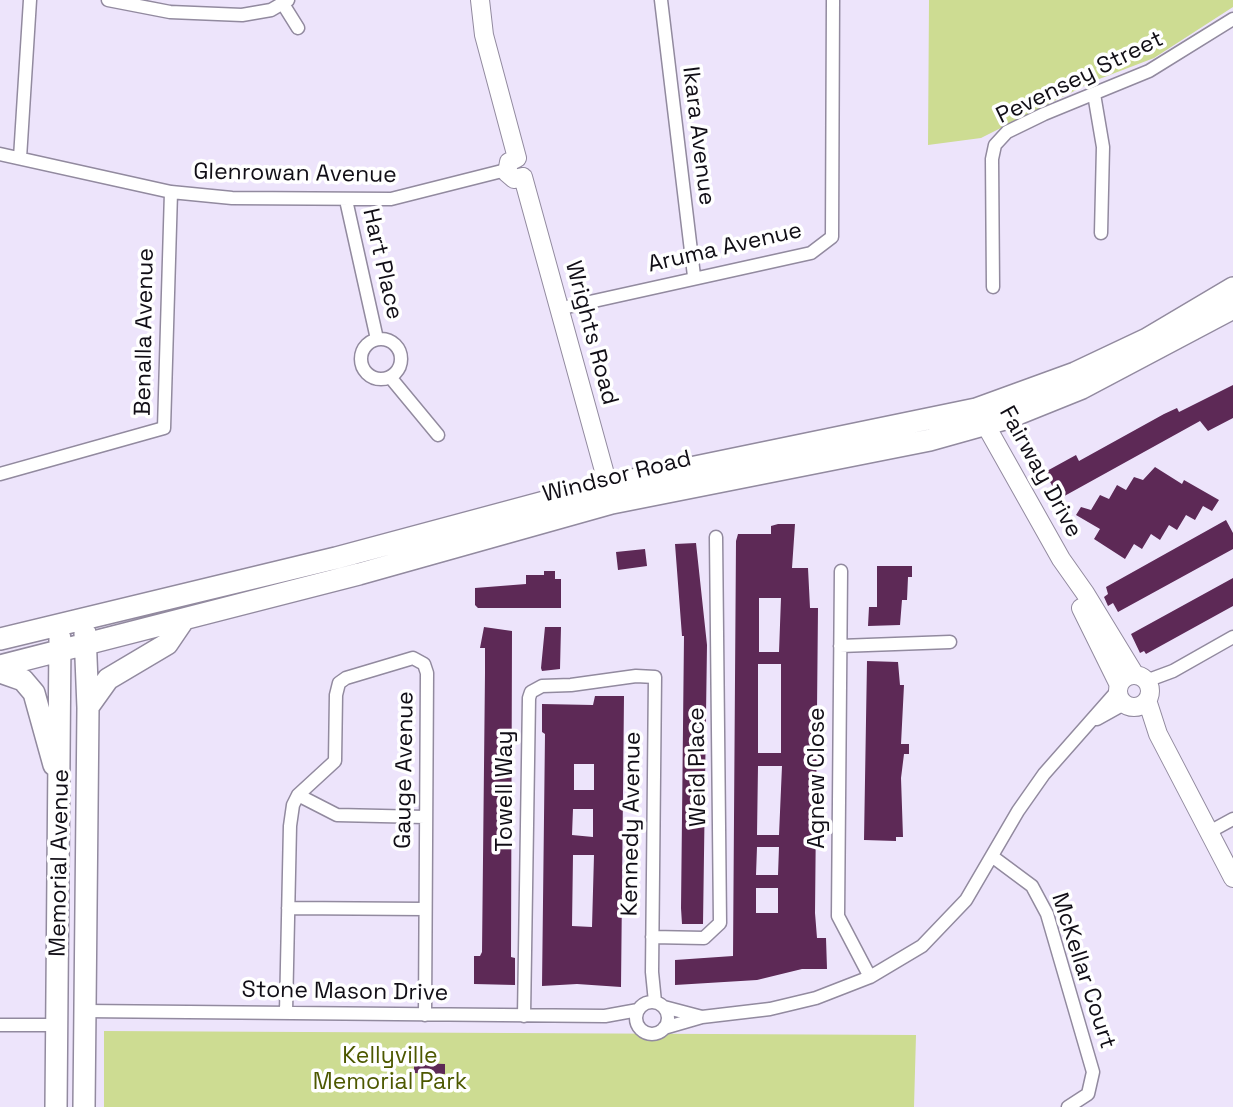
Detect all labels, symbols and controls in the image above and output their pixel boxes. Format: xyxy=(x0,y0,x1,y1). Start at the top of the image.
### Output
street label: Pevensey Street xyxy=(992,26,1168,130)
street label: Ikara Avenue xyxy=(676,65,720,207)
street label: Glenrowan Avenue xyxy=(193,158,397,190)
street label: Hart Place xyxy=(356,206,408,322)
street label: Aruma Avenue xyxy=(645,217,805,279)
street label: Benalla Avenue xyxy=(130,248,160,416)
street label: Wrights Road xyxy=(559,258,623,408)
street label: Fairway Drive xyxy=(993,401,1087,543)
street label: Windsor Road xyxy=(540,445,694,509)
street label: Gauge Avenue xyxy=(390,691,420,849)
street label: Weid Place xyxy=(683,707,713,827)
street label: Agnew Close xyxy=(804,707,832,849)
street label: Towell Way xyxy=(492,730,520,852)
street label: Kennedy Avenue xyxy=(617,731,647,917)
street label: Memorial Avenue xyxy=(45,769,75,957)
street label: McKellar Court xyxy=(1045,890,1121,1052)
street label: Stone Mason Drive xyxy=(241,976,449,1008)
park label: Kellyville Memorial Park xyxy=(313,1043,467,1097)

